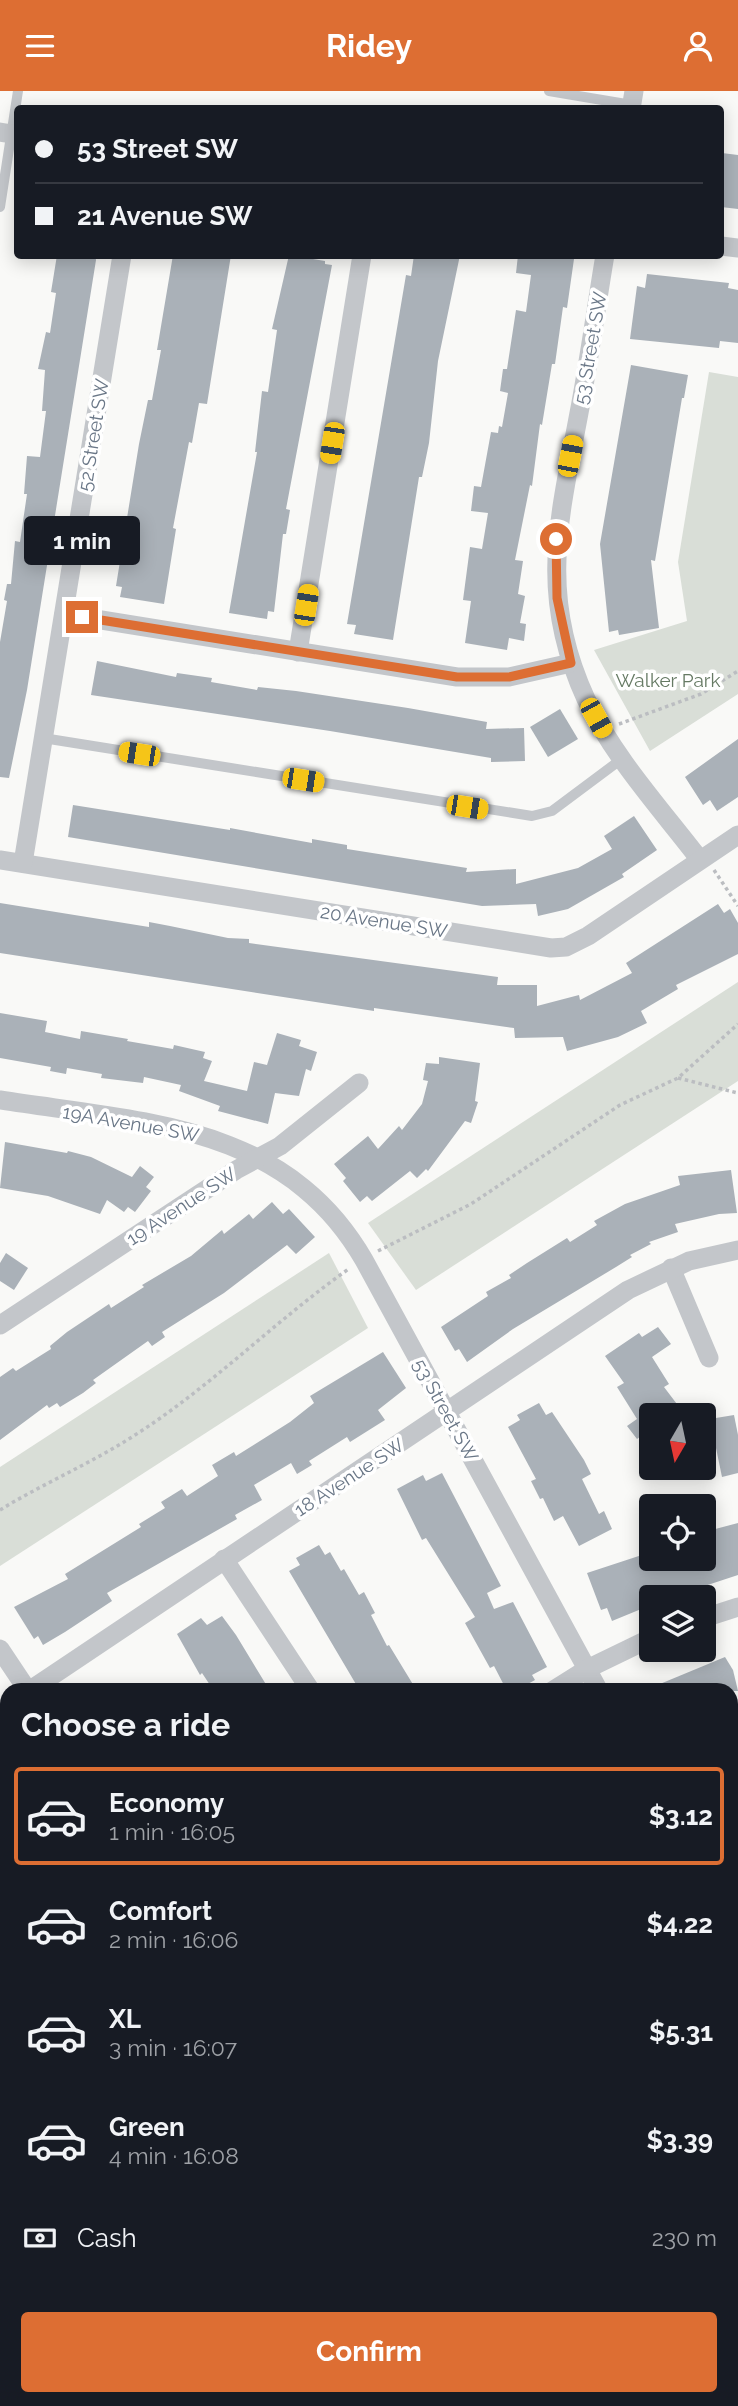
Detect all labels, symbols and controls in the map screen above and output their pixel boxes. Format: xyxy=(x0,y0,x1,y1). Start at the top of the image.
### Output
icon: menu xyxy=(21,27,59,65)
text: Ridey xyxy=(326,27,412,64)
icon: person xyxy=(679,27,717,65)
text: 53 Street SW xyxy=(77,134,238,164)
text: 21 Avenue SW xyxy=(77,201,252,231)
street label: 53 Street SW xyxy=(569,290,611,406)
street label: 52 Street SW xyxy=(73,377,113,493)
car xyxy=(319,421,346,465)
car xyxy=(556,433,585,479)
callout: 1 min xyxy=(24,515,140,565)
route start xyxy=(540,523,572,555)
text: 1 min xyxy=(53,527,111,554)
car xyxy=(293,583,320,627)
route end xyxy=(66,601,98,633)
park label: Walker Park xyxy=(616,669,720,691)
car xyxy=(577,695,616,741)
car xyxy=(117,740,162,768)
car xyxy=(281,766,326,794)
car xyxy=(445,793,490,821)
street label: 20 Avenue SW xyxy=(319,900,449,942)
street label: 19A Avenue SW xyxy=(61,1100,201,1146)
street label: 19 Avenue SW xyxy=(122,1162,240,1250)
street label: 53 Street SW xyxy=(409,1355,483,1465)
north arrow xyxy=(639,1403,716,1481)
map controls xyxy=(639,1403,716,1662)
street label: 18 Avenue SW xyxy=(290,1433,408,1521)
button: locate xyxy=(639,1494,716,1571)
button: layers xyxy=(639,1585,716,1662)
text: Choose a ride xyxy=(21,1706,230,1743)
icon: car xyxy=(25,1785,88,1848)
text: Economy xyxy=(109,1788,224,1818)
text: $3.12 xyxy=(649,1801,713,1831)
text: 1 min · 16:05 xyxy=(109,1818,235,1845)
icon: car xyxy=(25,1893,88,1956)
text: Comfort xyxy=(109,1896,212,1926)
text: $4.22 xyxy=(646,1909,713,1939)
text: 2 min · 16:06 xyxy=(109,1926,238,1953)
icon: car xyxy=(25,2001,88,2064)
text: XL xyxy=(109,2004,141,2034)
text: $5.31 xyxy=(649,2017,713,2047)
text: 3 min · 16:07 xyxy=(109,2034,237,2061)
icon: car xyxy=(25,2109,88,2172)
text: Green xyxy=(109,2112,185,2142)
text: $3.39 xyxy=(646,2125,713,2155)
text: 4 min · 16:08 xyxy=(109,2142,239,2169)
icon: cash xyxy=(21,2219,59,2257)
text: Cash xyxy=(77,2223,137,2253)
text: 230 m xyxy=(652,2224,717,2251)
button: Confirm xyxy=(21,2312,717,2392)

